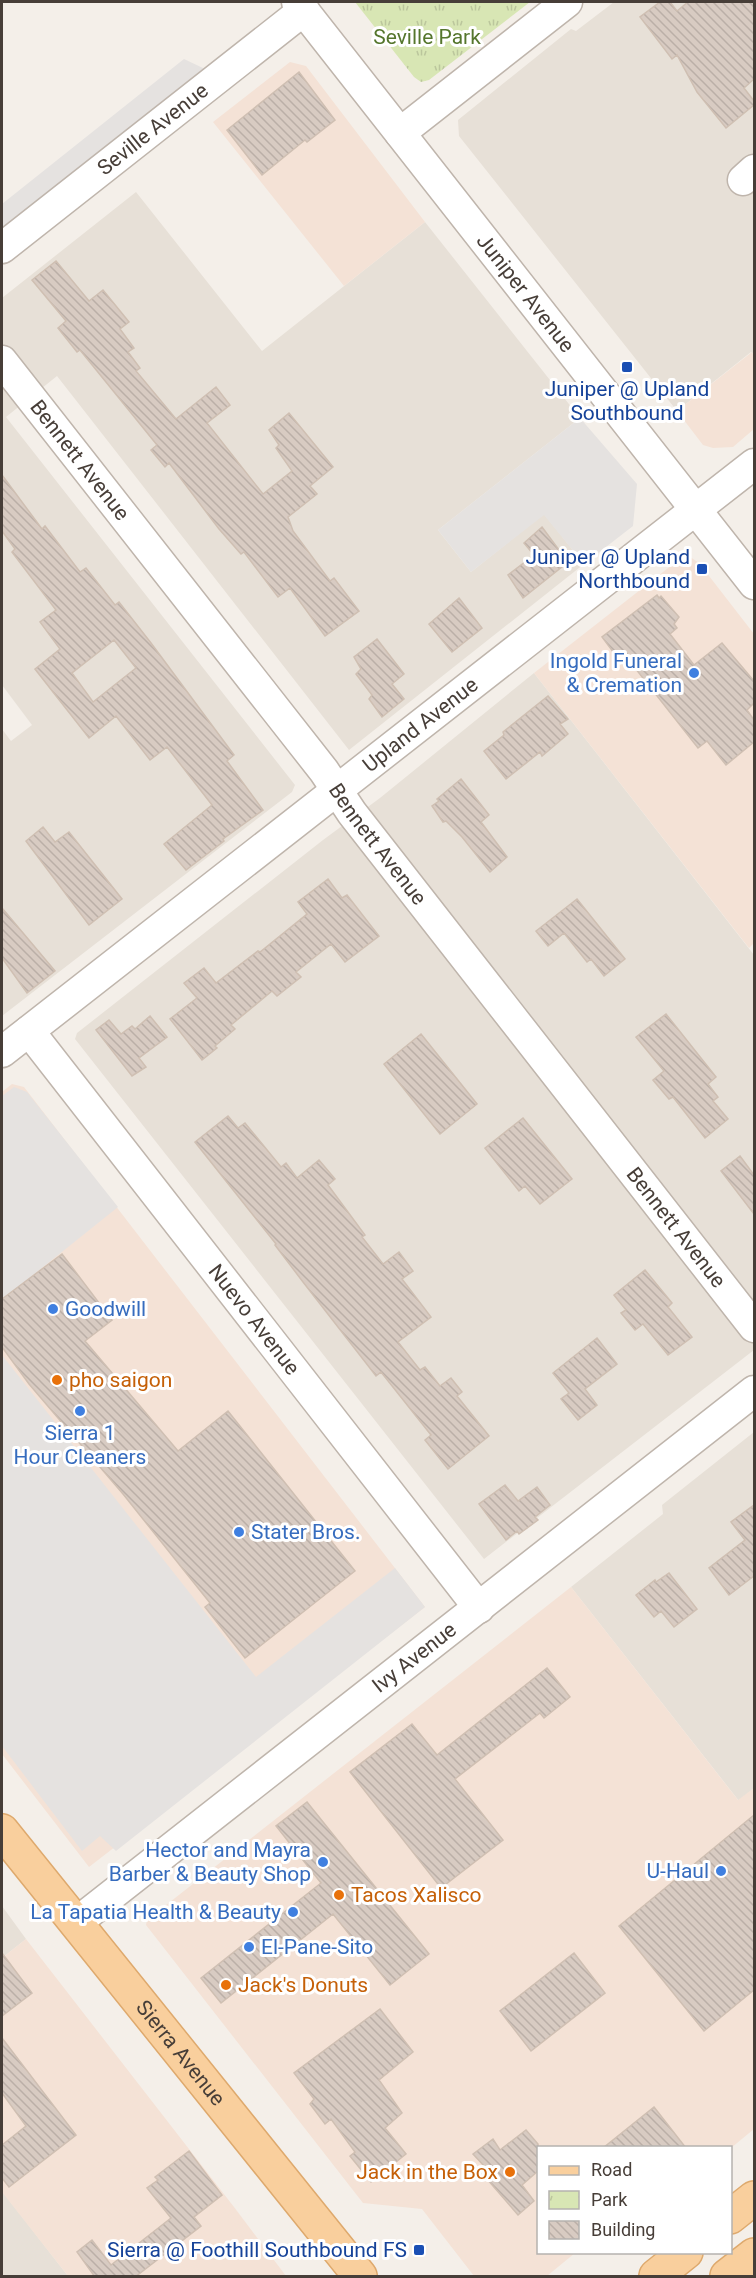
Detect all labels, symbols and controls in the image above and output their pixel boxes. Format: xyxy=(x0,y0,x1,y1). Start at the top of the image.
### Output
park label: Seville Park xyxy=(373,25,481,49)
street label: Seville Avenue xyxy=(93,78,213,180)
street label: Juniper Avenue xyxy=(472,229,579,357)
marker: Juniper @ Upland Southbound xyxy=(620,360,634,374)
place label: Juniper @ Upland Southbound xyxy=(545,377,709,425)
street label: Bennett Avenue xyxy=(25,395,134,525)
place label: Juniper @ Upland Northbound xyxy=(525,545,690,593)
marker: Juniper @ Upland Northbound xyxy=(695,562,709,576)
place label: Ingold Funeral & Cremation xyxy=(550,649,682,697)
marker: Ingold Funeral & Cremation xyxy=(687,666,701,680)
street label: Upland Avenue xyxy=(358,673,483,777)
street label: Bennett Avenue xyxy=(324,779,431,910)
street label: Bennett Avenue xyxy=(622,1162,731,1292)
street label: Nuevo Avenue xyxy=(204,1260,305,1380)
place label: Goodwill xyxy=(65,1297,146,1321)
marker: Goodwill xyxy=(46,1302,60,1316)
place label: pho saigon xyxy=(69,1368,172,1392)
marker: pho saigon xyxy=(50,1373,64,1387)
marker: Sierra 1 Hour Cleaners xyxy=(73,1404,87,1418)
place label: Sierra 1 Hour Cleaners xyxy=(14,1421,146,1469)
place label: Stater Bros. xyxy=(251,1520,360,1544)
marker: Stater Bros. xyxy=(232,1525,246,1539)
street label: Ivy Avenue xyxy=(368,1617,461,1698)
place label: Hector and Mayra Barber & Beauty Shop xyxy=(109,1838,311,1886)
marker: Hector and Mayra Barber & Beauty Shop xyxy=(316,1855,330,1869)
place label: U-Haul xyxy=(646,1859,709,1883)
marker: U-Haul xyxy=(714,1864,728,1878)
place label: Tacos Xalisco xyxy=(351,1883,481,1907)
marker: Tacos Xalisco xyxy=(332,1888,346,1902)
place label: La Tapatia Health & Beauty xyxy=(30,1900,281,1924)
marker: La Tapatia Health & Beauty xyxy=(286,1905,300,1919)
place label: El-Pane-Sito xyxy=(261,1935,373,1959)
marker: El-Pane-Sito xyxy=(242,1940,256,1954)
place label: Jack's Donuts xyxy=(238,1973,368,1997)
marker: Jack's Donuts xyxy=(219,1978,233,1992)
street label: Sierra Avenue xyxy=(131,1996,230,2110)
legend xyxy=(537,2146,732,2254)
text: Road xyxy=(591,2159,632,2180)
place label: Jack in the Box xyxy=(356,2160,498,2184)
marker: Jack in the Box xyxy=(503,2165,517,2179)
text: Park xyxy=(591,2189,628,2210)
text: Building xyxy=(591,2219,655,2240)
place label: Sierra @ Foothill Southbound FS xyxy=(107,2238,407,2262)
marker: Sierra @ Foothill Southbound FS xyxy=(412,2243,426,2257)

